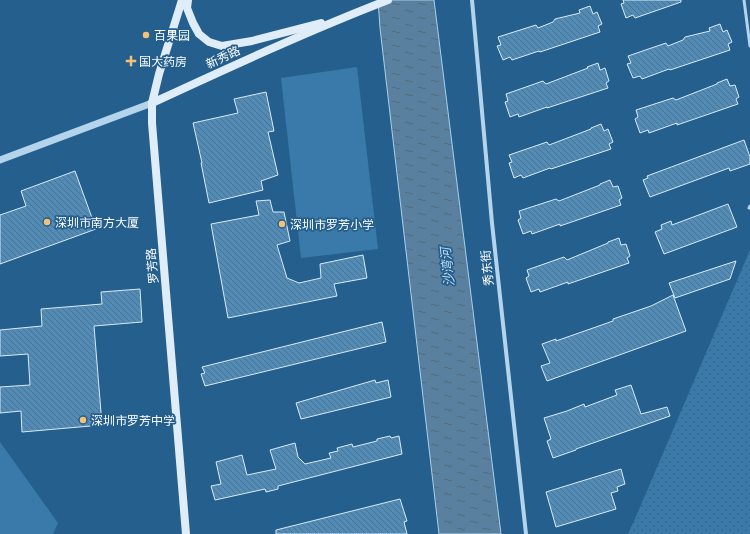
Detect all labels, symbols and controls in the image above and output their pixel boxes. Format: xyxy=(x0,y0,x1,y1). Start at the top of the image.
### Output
place label: 百果园 xyxy=(154,27,190,44)
marker: 百果园 xyxy=(141,30,151,40)
street label: 新秀路 xyxy=(203,42,243,72)
place label: 国大药房 xyxy=(139,53,187,70)
marker: 国大药房 xyxy=(126,56,136,66)
place label: 深圳市南方大厦 xyxy=(55,214,139,231)
place label: 深圳市罗芳小学 xyxy=(290,216,374,233)
marker: 深圳市南方大厦 xyxy=(42,217,52,227)
marker: 深圳市罗芳小学 xyxy=(277,219,287,229)
water label: 沙湾河 xyxy=(436,244,458,287)
street label: 罗芳路 xyxy=(142,247,162,285)
street label: 秀东街 xyxy=(477,249,497,287)
place label: 深圳市罗芳中学 xyxy=(91,412,175,429)
marker: 深圳市罗芳中学 xyxy=(78,415,88,425)

